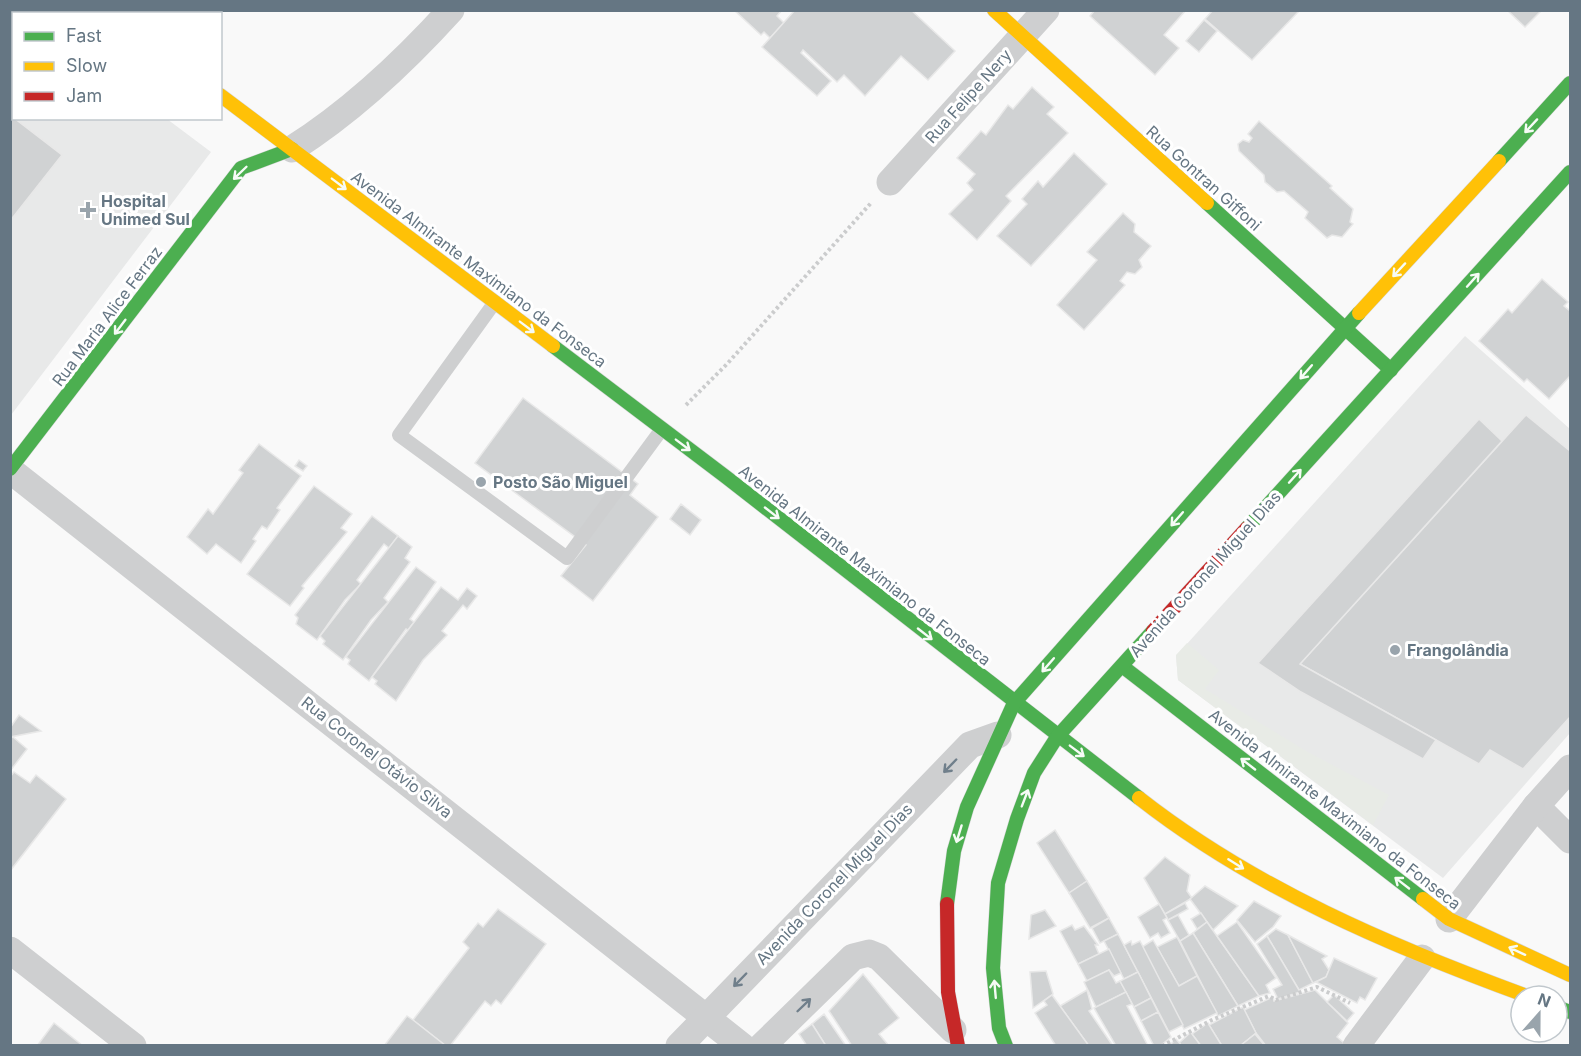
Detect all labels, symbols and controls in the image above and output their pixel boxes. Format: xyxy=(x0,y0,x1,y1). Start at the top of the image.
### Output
legend xyxy=(12,12,222,120)
text: Fast xyxy=(66,25,102,46)
street label: Rua Felipe Nery xyxy=(921,45,1015,147)
text: Slow xyxy=(66,55,107,76)
text: Jam xyxy=(66,85,102,106)
one-way arrow xyxy=(1524,119,1538,134)
street label: Rua Gontran Giffoni xyxy=(1142,121,1266,235)
one-way arrow xyxy=(232,166,247,180)
street label: Avenida Almirante Maximiano da Fonseca xyxy=(347,166,611,372)
one-way arrow xyxy=(330,177,346,190)
place label: Hospital Unimed Sul xyxy=(101,191,190,229)
marker: Hospital Unimed Sul xyxy=(79,201,97,219)
street label: Rua Maria Alice Ferraz xyxy=(48,242,166,390)
one-way arrow xyxy=(1392,262,1406,277)
one-way arrow xyxy=(1466,273,1480,288)
one-way arrow xyxy=(114,318,126,334)
one-way arrow xyxy=(519,321,535,333)
one-way arrow xyxy=(1299,365,1313,380)
one-way arrow xyxy=(674,439,690,451)
street label: Avenida Almirante Maximiano da Fonseca xyxy=(735,460,995,670)
one-way arrow xyxy=(1288,469,1302,484)
place label: Posto São Miguel xyxy=(493,472,628,492)
marker: Posto São Miguel xyxy=(474,475,488,489)
street label: Avenida Coronel Miguel Dias xyxy=(1125,487,1285,661)
one-way arrow xyxy=(763,507,779,520)
one-way arrow xyxy=(1170,511,1184,526)
one-way arrow xyxy=(917,627,933,640)
place label: Frangolândia xyxy=(1407,640,1509,660)
marker: Frangolândia xyxy=(1388,643,1402,657)
one-way arrow xyxy=(1041,657,1055,672)
street label: Rua Coronel Otávio Silva xyxy=(297,692,457,822)
street label: Avenida Almirante Maximiano da Fonseca xyxy=(1205,704,1465,914)
one-way arrow xyxy=(1069,745,1085,758)
one-way arrow xyxy=(1241,757,1257,770)
one-way arrow xyxy=(943,758,957,773)
one-way arrow xyxy=(1020,789,1031,808)
street label: Avenida Coronel Miguel Dias xyxy=(752,799,916,969)
one-way arrow xyxy=(953,824,964,843)
one-way arrow xyxy=(1227,859,1244,871)
one-way arrow xyxy=(1395,877,1411,890)
one-way arrow xyxy=(1509,944,1527,956)
one-way arrow xyxy=(733,973,748,988)
one-way arrow xyxy=(989,979,1000,999)
north arrow xyxy=(1509,984,1569,1044)
text: N xyxy=(1535,988,1554,1012)
one-way arrow xyxy=(797,997,812,1012)

